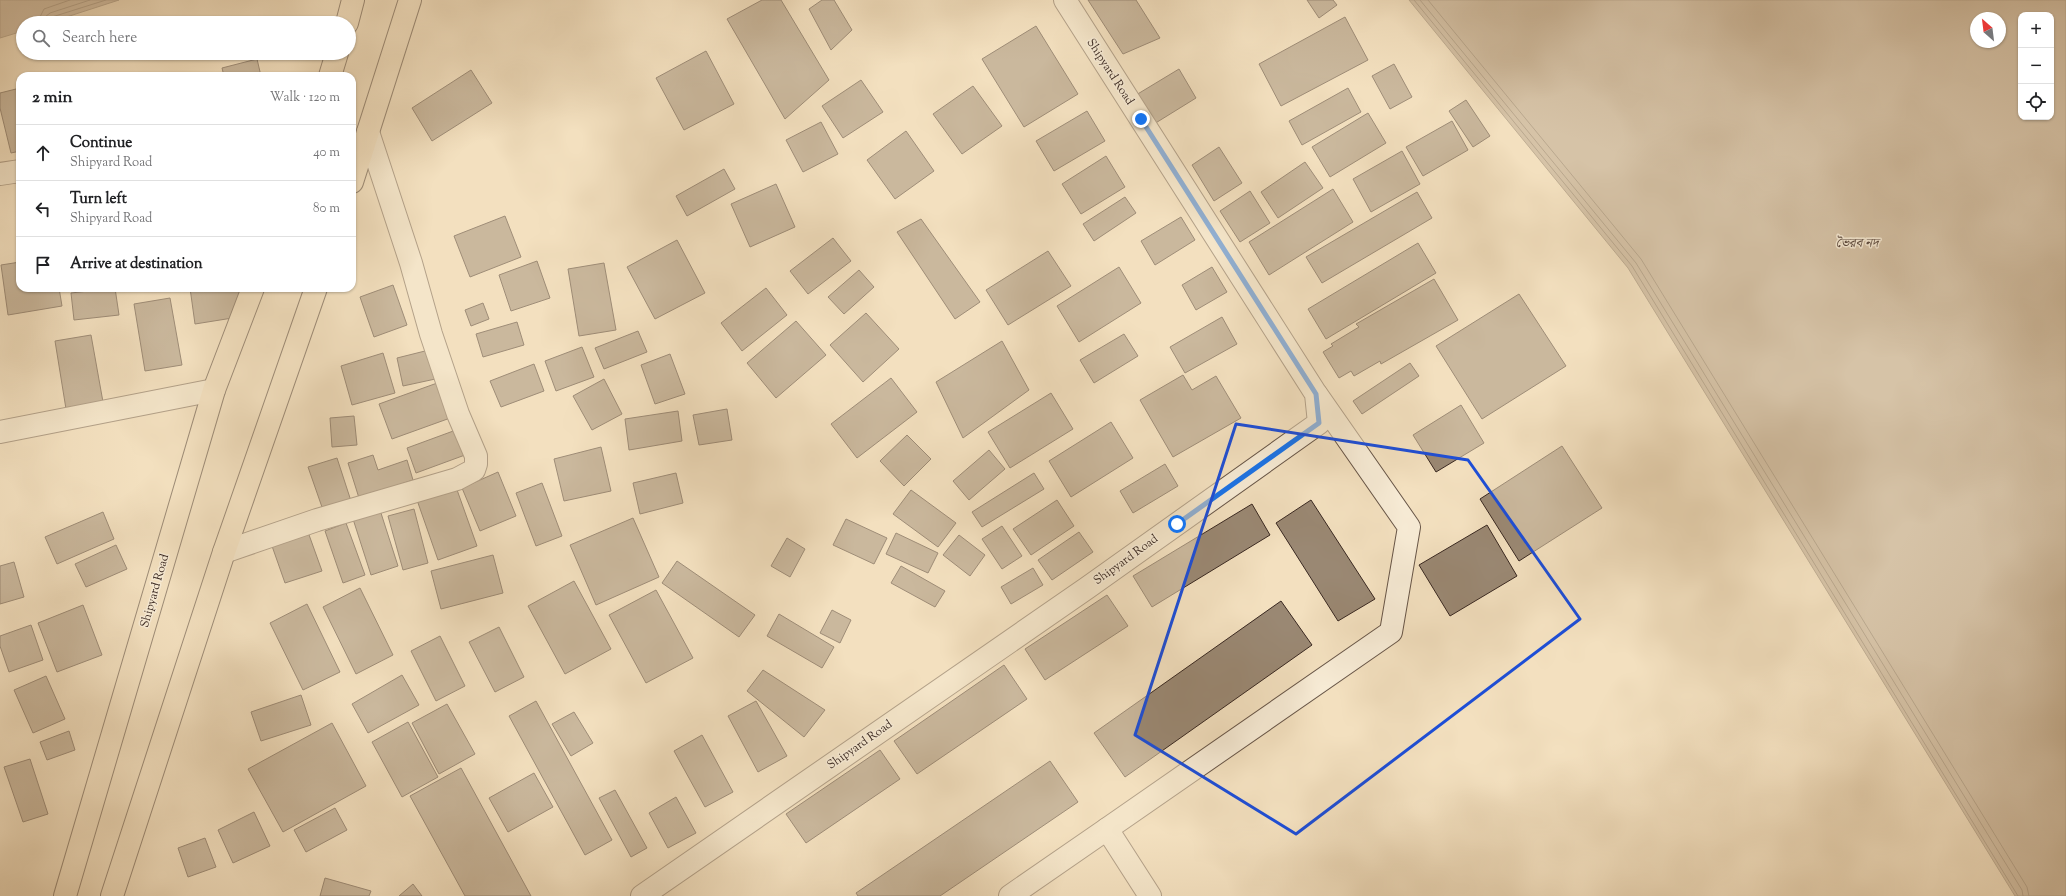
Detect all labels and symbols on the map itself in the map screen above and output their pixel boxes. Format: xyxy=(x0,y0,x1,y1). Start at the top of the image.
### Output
north arrow xyxy=(1970,12,2006,48)
street label: Shipyard Road xyxy=(1082,35,1138,109)
route end xyxy=(1132,110,1150,128)
water label: ভৈরব নদ xyxy=(1836,235,1881,253)
route start xyxy=(1168,515,1186,533)
street label: Shipyard Road xyxy=(1090,530,1162,590)
street label: Shipyard Road xyxy=(136,552,174,630)
street label: Shipyard Road xyxy=(824,716,896,774)

